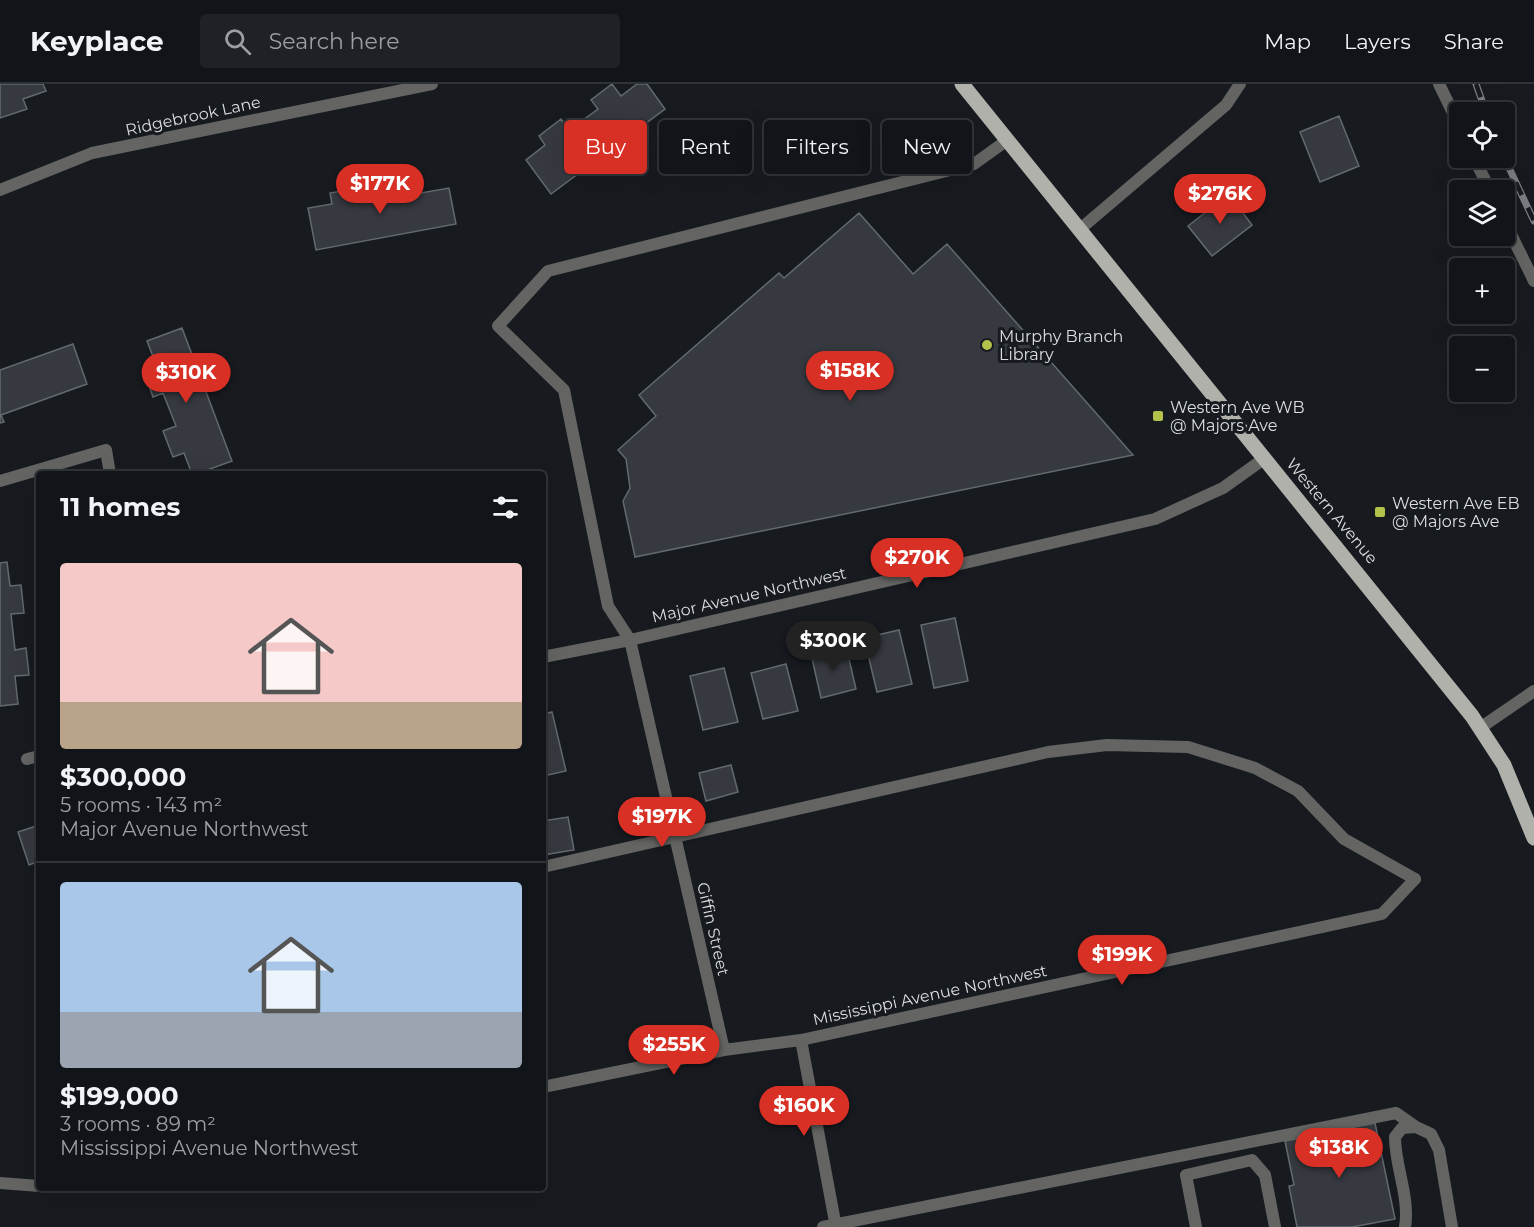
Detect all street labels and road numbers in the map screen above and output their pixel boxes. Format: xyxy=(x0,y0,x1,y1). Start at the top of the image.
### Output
street label: Ridgebrook Lane xyxy=(124,92,262,140)
street label: Western Avenue xyxy=(1282,454,1382,568)
street label: Major Avenue Northwest xyxy=(650,563,849,627)
street label: Giffin Street xyxy=(693,880,733,978)
street label: Mississippi Avenue Northwest xyxy=(811,961,1049,1029)

